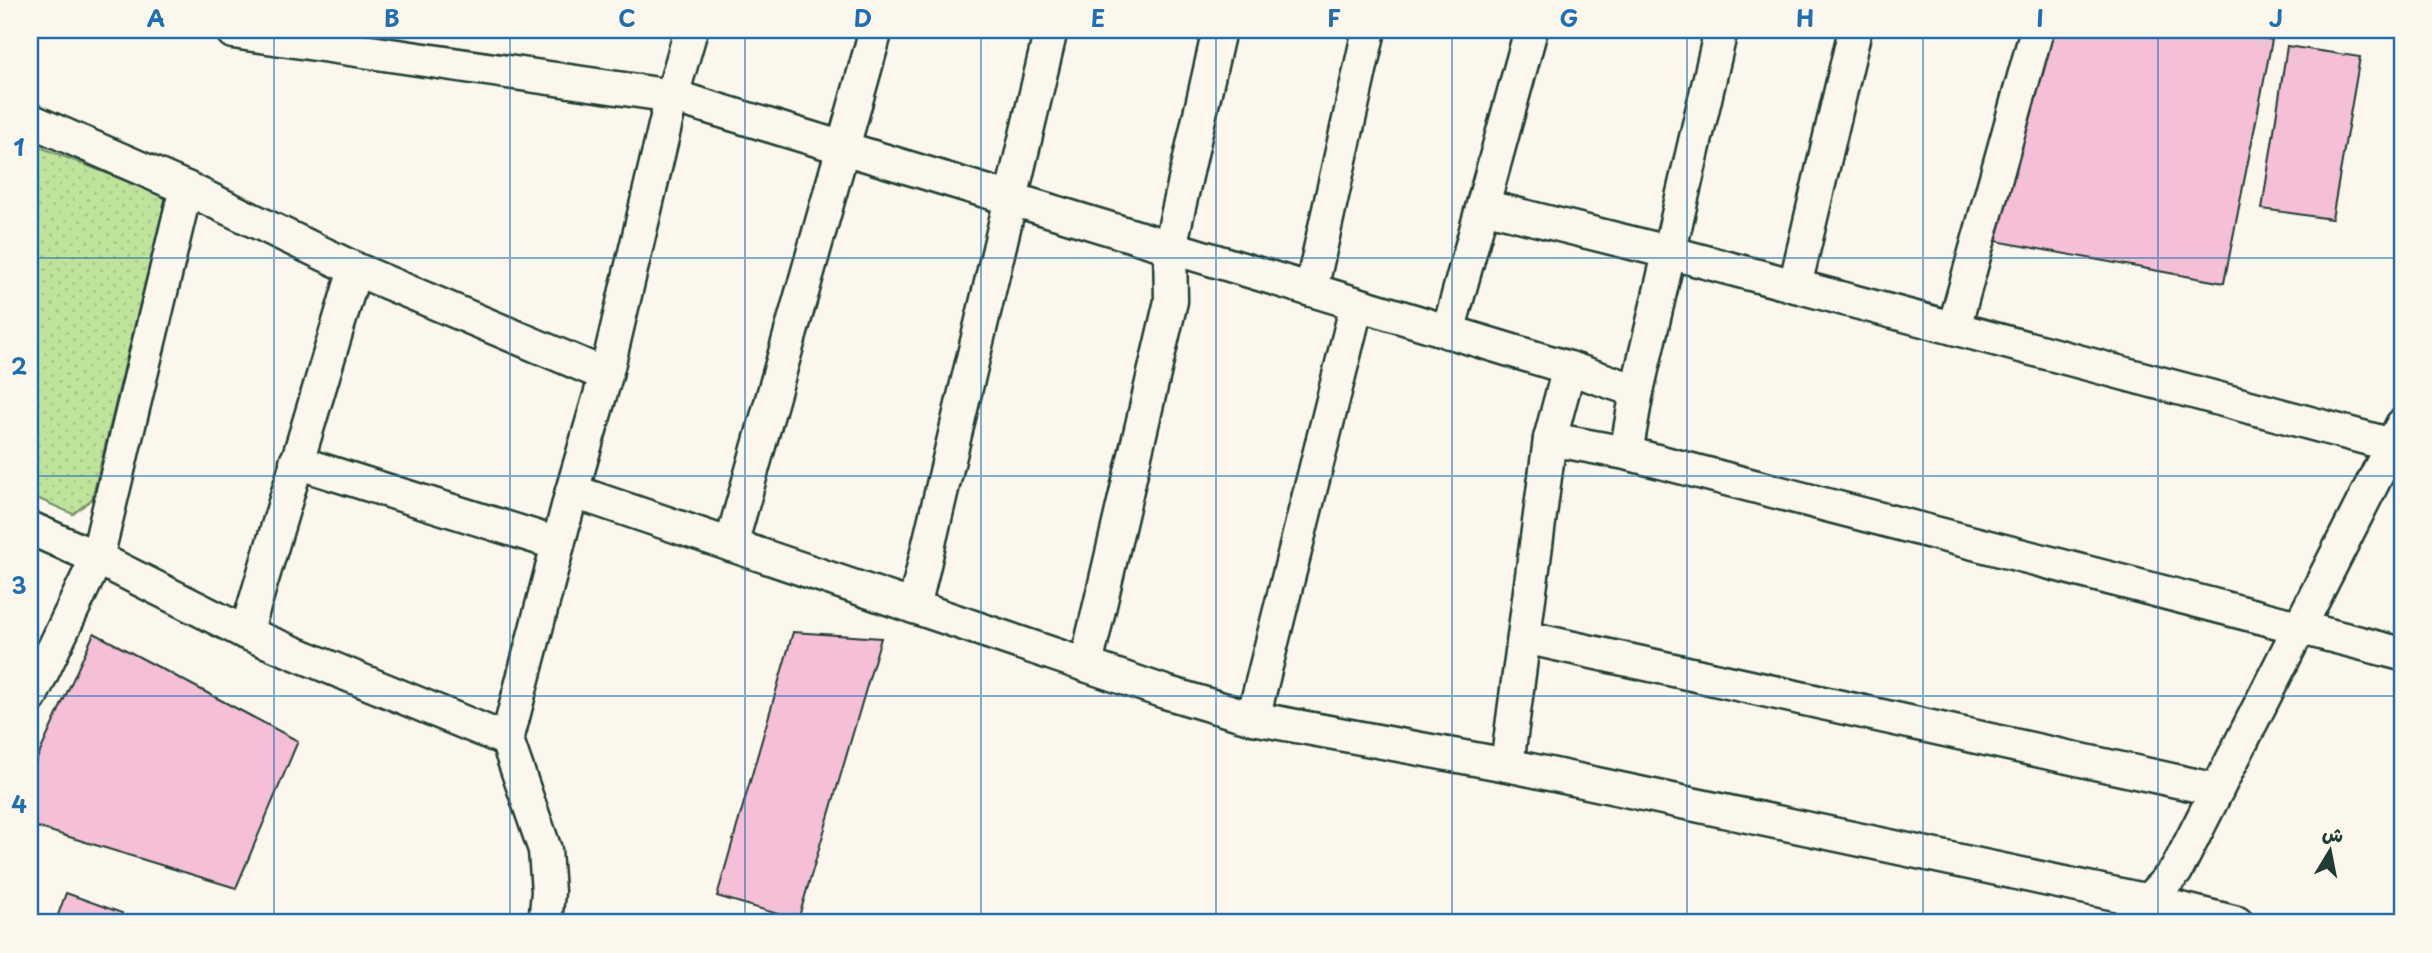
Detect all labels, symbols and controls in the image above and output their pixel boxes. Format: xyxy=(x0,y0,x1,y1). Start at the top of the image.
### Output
text: A xyxy=(147,0,165,35)
text: B xyxy=(384,0,400,35)
text: C xyxy=(618,0,636,35)
text: D xyxy=(854,0,872,35)
text: E xyxy=(1091,0,1105,35)
text: F xyxy=(1327,0,1341,35)
text: G xyxy=(1560,0,1578,35)
text: H xyxy=(1796,0,1814,35)
text: I xyxy=(2036,0,2044,35)
text: J xyxy=(2269,0,2283,35)
text: 1 xyxy=(14,129,25,164)
text: 2 xyxy=(11,348,27,383)
text: 3 xyxy=(11,567,27,602)
text: 4 xyxy=(11,786,27,821)
north arrow xyxy=(2296,816,2366,886)
text: ش xyxy=(2320,818,2346,849)

